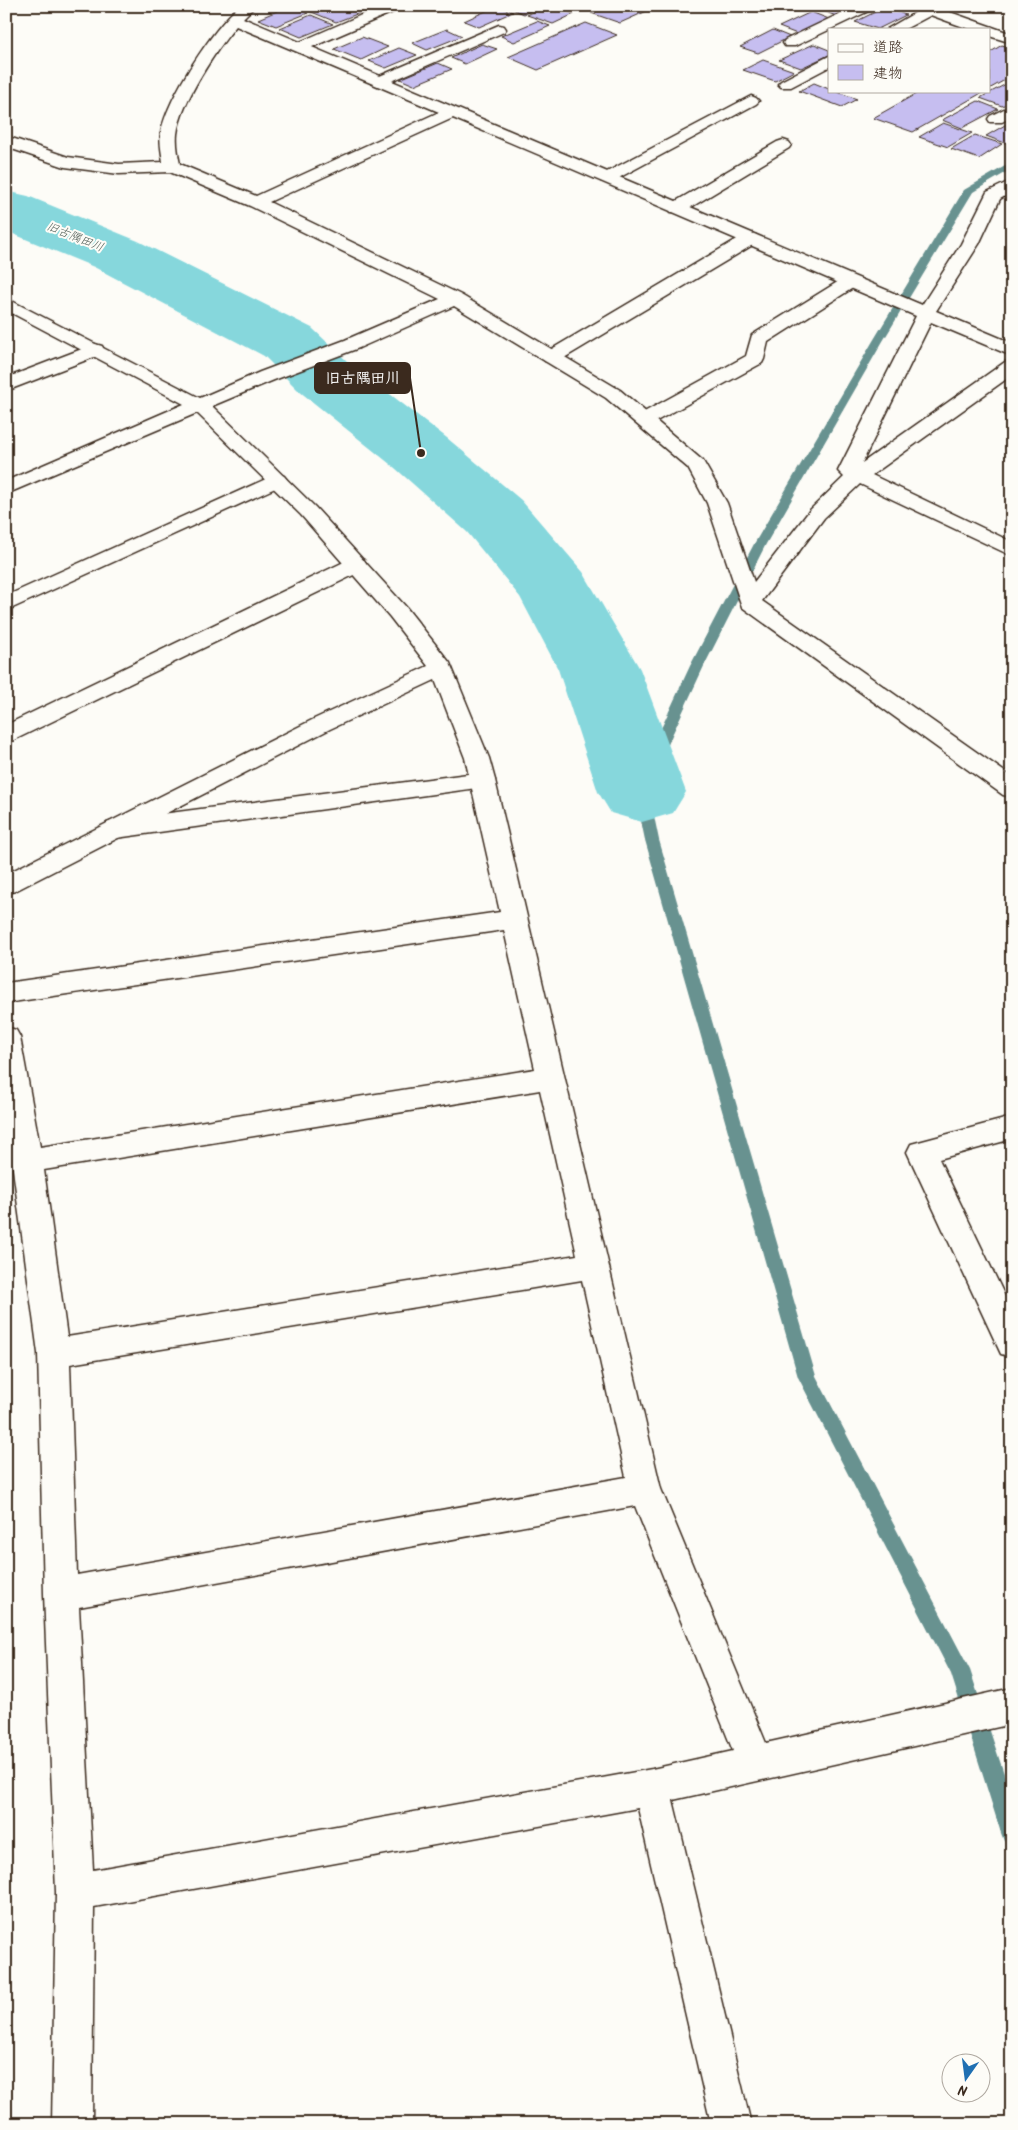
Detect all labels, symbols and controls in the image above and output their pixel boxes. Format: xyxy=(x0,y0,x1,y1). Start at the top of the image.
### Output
legend xyxy=(828,28,990,92)
text: 道路 xyxy=(873,36,903,60)
text: 建物 xyxy=(873,62,903,86)
water label: 旧古隅田川 xyxy=(44,217,106,257)
callout: 旧古隅田川 xyxy=(315,363,410,393)
text: 旧古隅田川 xyxy=(325,367,401,391)
north arrow xyxy=(940,2052,990,2102)
text: N xyxy=(956,2078,970,2101)

